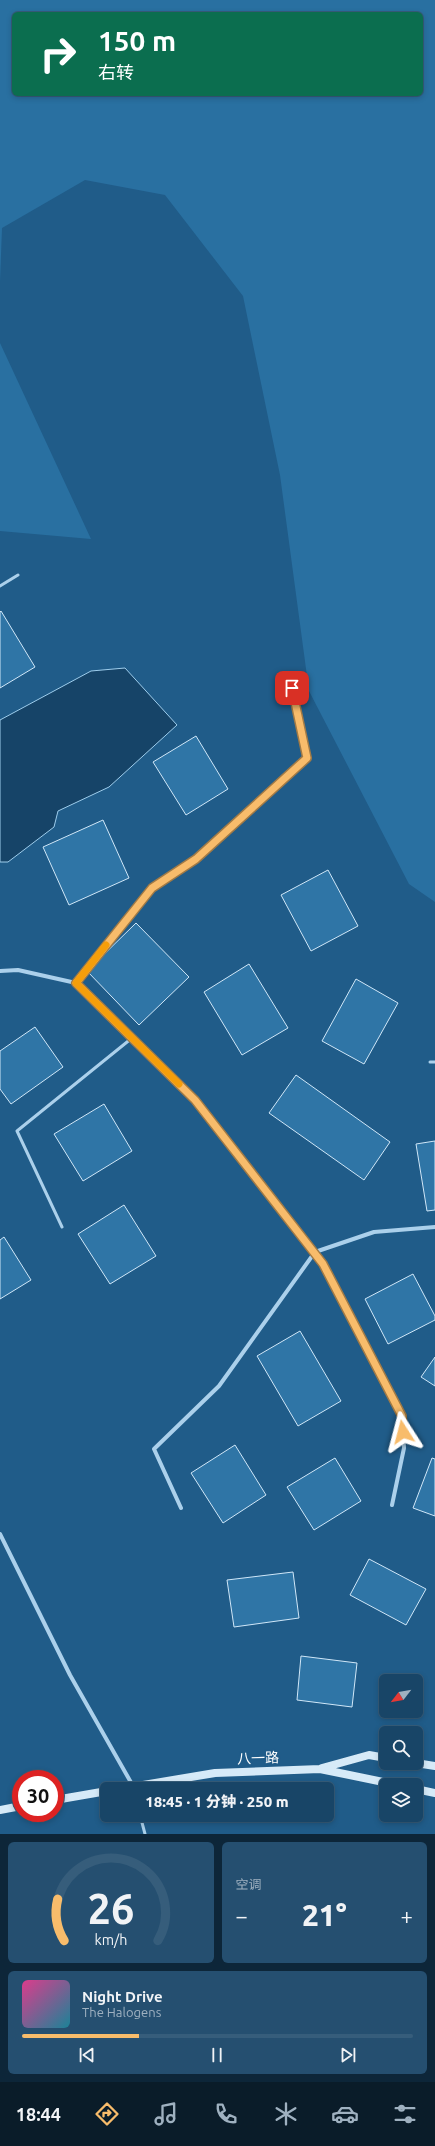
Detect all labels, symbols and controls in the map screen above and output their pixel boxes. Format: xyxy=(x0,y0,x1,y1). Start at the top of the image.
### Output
text: 150 m xyxy=(98,25,176,56)
icon: right xyxy=(32,28,84,80)
text: 右转 xyxy=(98,62,134,82)
pin xyxy=(275,671,309,705)
icon: arrive xyxy=(281,677,303,699)
position arrow xyxy=(382,1411,424,1453)
north arrow xyxy=(379,1674,423,1718)
map controls xyxy=(379,1674,423,1822)
button: search xyxy=(379,1726,423,1770)
street label: 八一路 xyxy=(237,1749,279,1767)
speed limit sign: 30 xyxy=(12,1770,64,1822)
button: layers xyxy=(379,1778,423,1822)
text: 18:45 · 1 分钟 · 250 m xyxy=(145,1793,289,1810)
text: 空调 xyxy=(236,1877,262,1891)
text: 26 xyxy=(87,1884,134,1931)
text: 21° xyxy=(302,1898,347,1932)
text: − xyxy=(236,1903,248,1928)
text: + xyxy=(401,1903,413,1928)
text: km/h xyxy=(94,1931,127,1947)
text: Night Drive xyxy=(82,1988,163,2005)
text: The Halogens xyxy=(82,2005,161,2019)
icon: previous xyxy=(76,2044,98,2066)
icon: pause xyxy=(206,2044,228,2066)
icon: next xyxy=(337,2044,359,2066)
icon: directions xyxy=(93,2100,121,2128)
icon: music xyxy=(152,2100,180,2128)
icon: phone xyxy=(212,2100,240,2128)
icon: climate xyxy=(272,2100,300,2128)
icon: car xyxy=(331,2100,359,2128)
icon: filters xyxy=(391,2100,419,2128)
text: 18:44 xyxy=(16,2104,61,2124)

